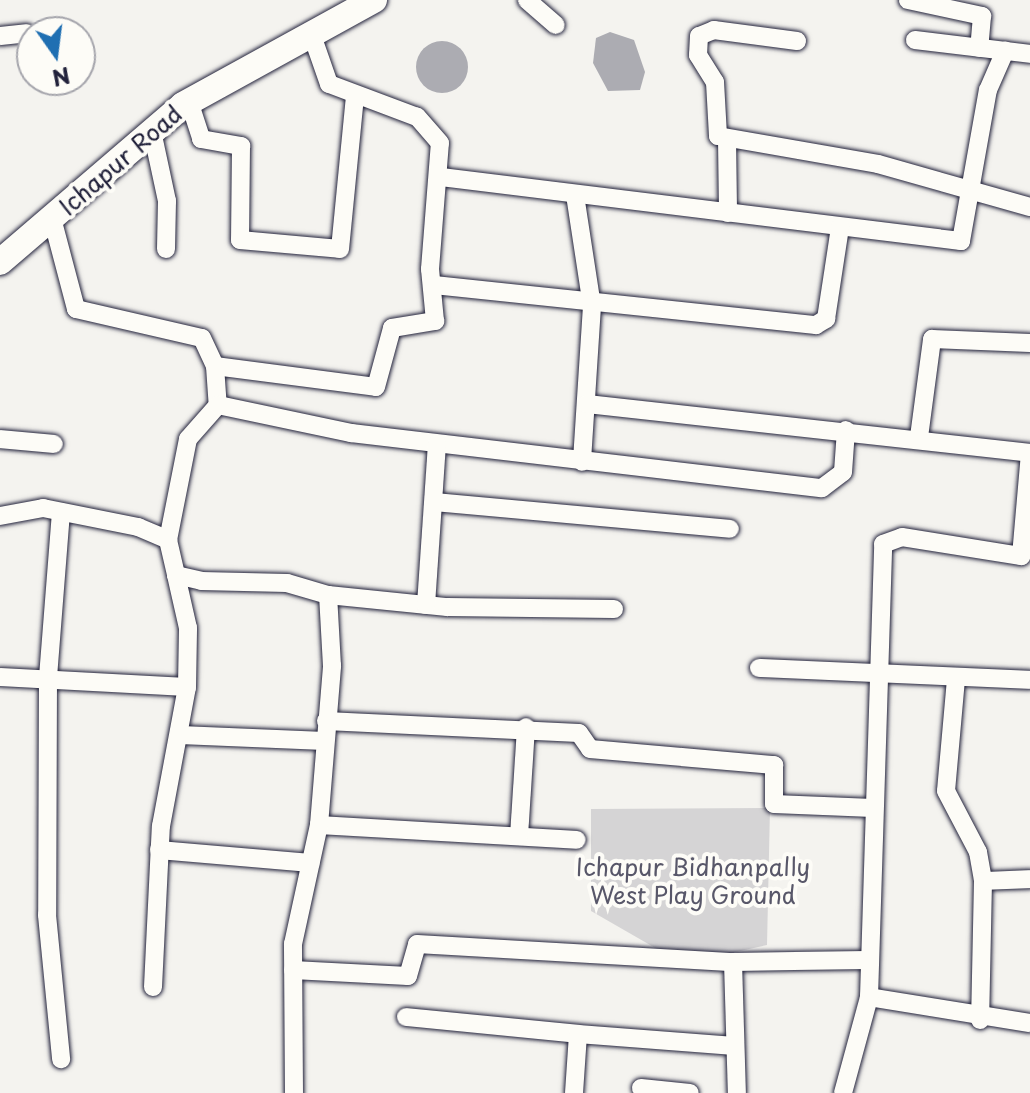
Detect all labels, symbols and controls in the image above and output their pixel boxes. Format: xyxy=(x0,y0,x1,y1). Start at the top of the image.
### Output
north arrow xyxy=(16,16,96,96)
text: N xyxy=(49,60,74,96)
street label: Ichapur Road xyxy=(53,99,187,221)
park label: Ichapur Bidhanpally West Play Ground xyxy=(576,853,810,909)

